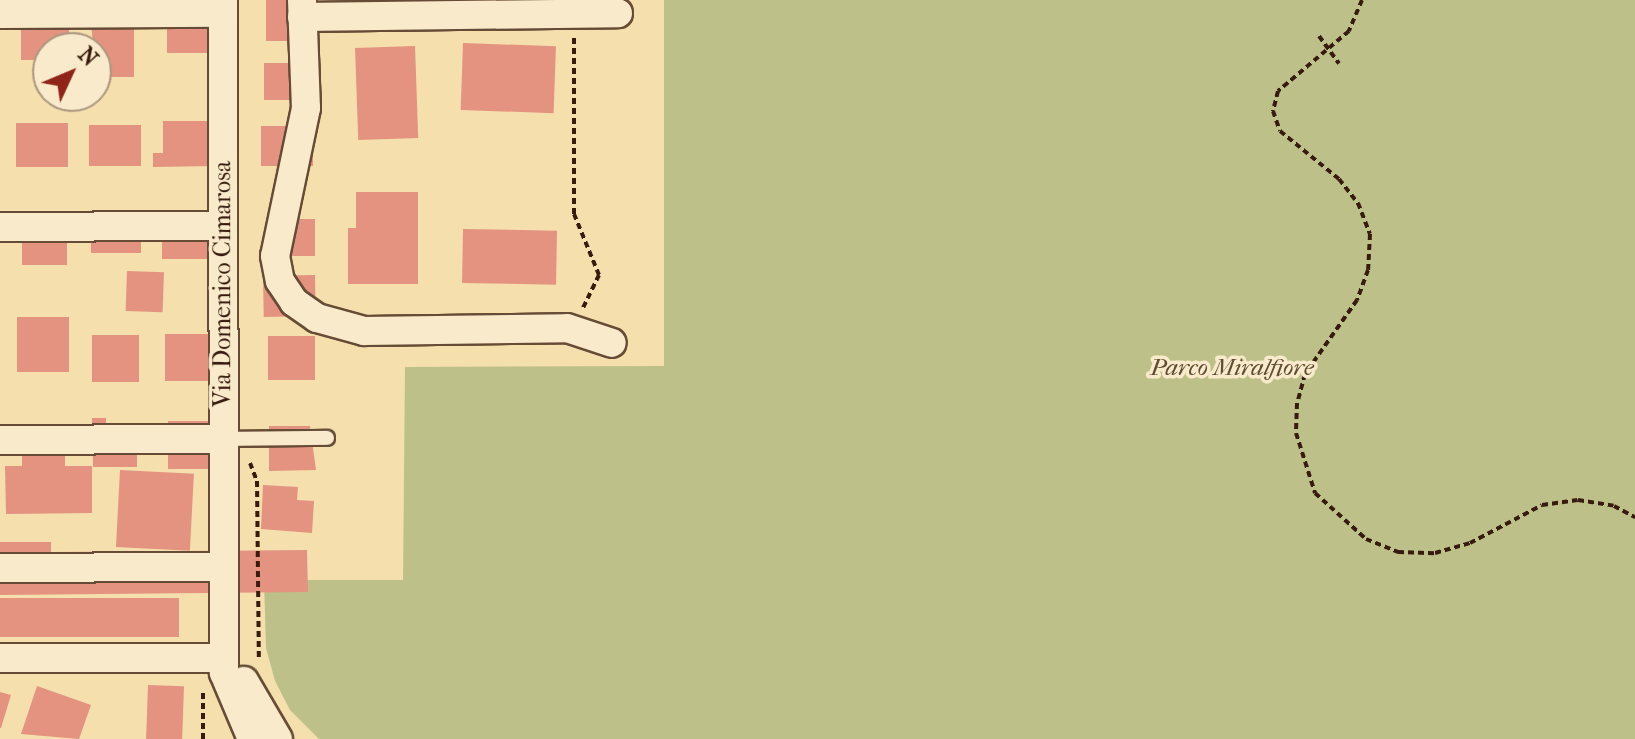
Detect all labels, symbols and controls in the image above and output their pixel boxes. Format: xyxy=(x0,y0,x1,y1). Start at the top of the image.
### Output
north arrow xyxy=(32,32,112,112)
text: N xyxy=(73,42,103,72)
street label: Via Domenico Cimarosa xyxy=(209,161,237,407)
park label: Parco Miralfiore xyxy=(1150,354,1314,382)

